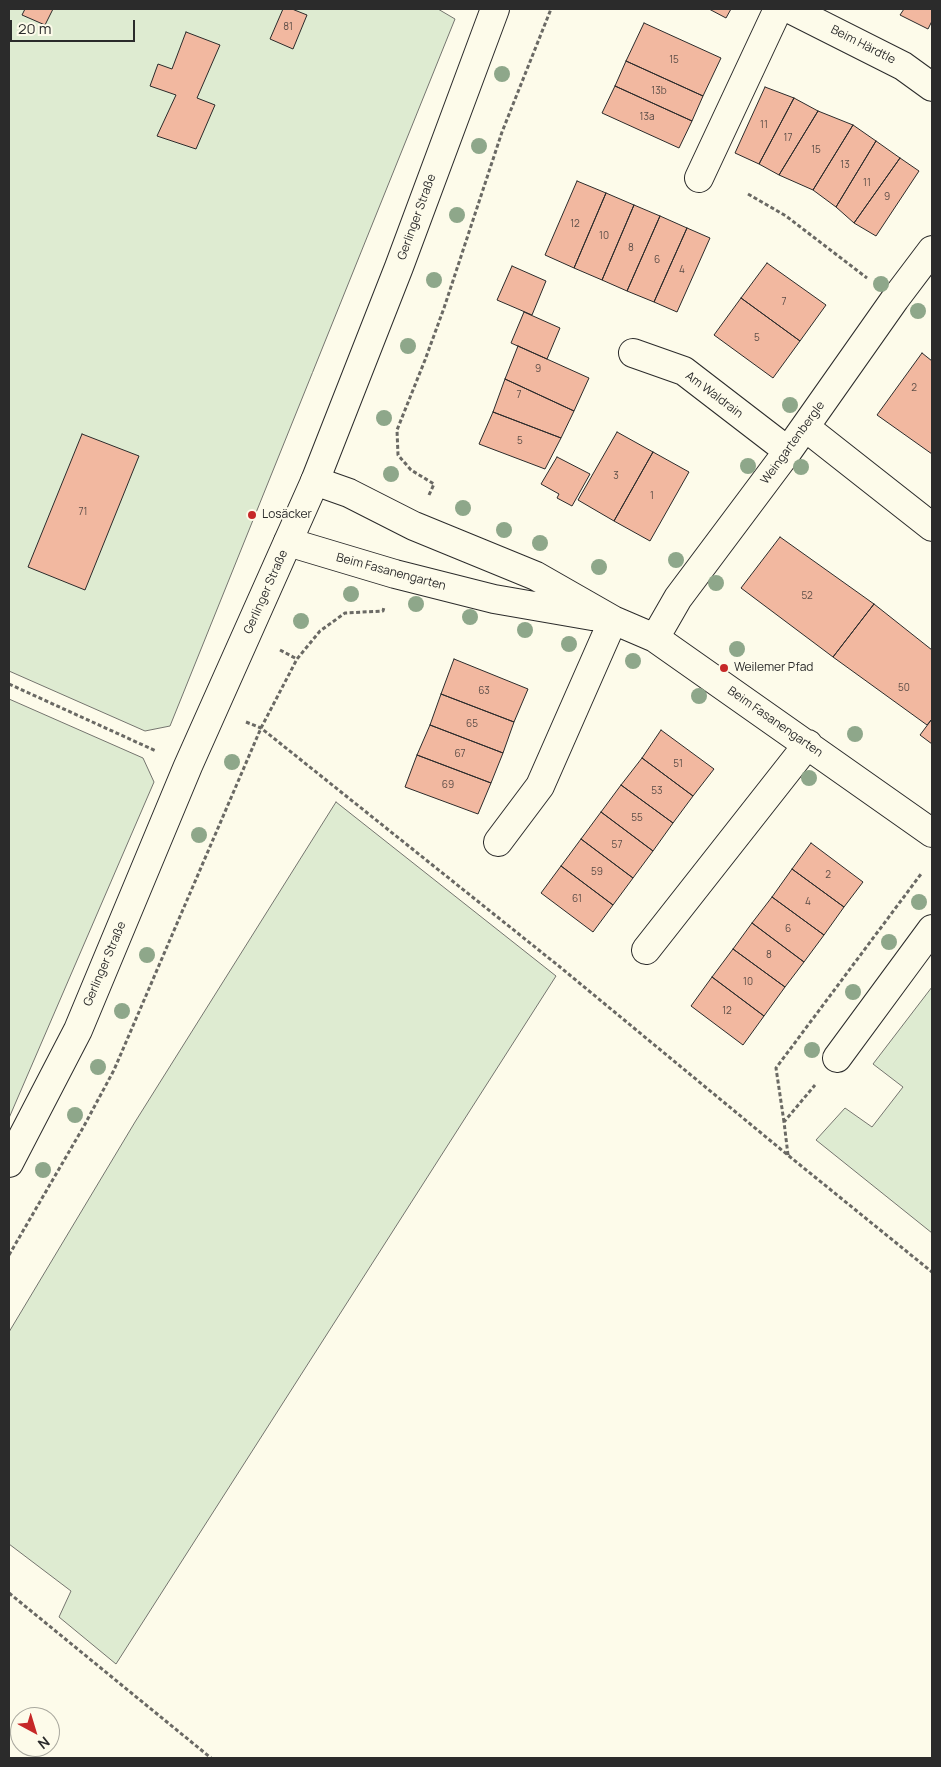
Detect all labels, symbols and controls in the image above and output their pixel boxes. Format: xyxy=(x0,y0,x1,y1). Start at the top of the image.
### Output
scale bar xyxy=(12,10,138,42)
text: 20 m xyxy=(18,18,51,39)
house number: 81 xyxy=(283,21,293,33)
street label: Beim Härdtle xyxy=(828,23,898,67)
house number: 15 xyxy=(669,54,679,66)
house number: 13b xyxy=(651,85,667,97)
house number: 13a xyxy=(640,111,654,123)
house number: 11 xyxy=(760,119,768,131)
house number: 17 xyxy=(784,132,792,144)
house number: 15 xyxy=(811,144,821,156)
house number: 13 xyxy=(840,159,850,171)
street label: Gerlinger Straße xyxy=(395,172,439,262)
house number: 11 xyxy=(863,177,871,189)
house number: 9 xyxy=(884,191,890,203)
house number: 12 xyxy=(570,218,580,230)
house number: 10 xyxy=(599,230,609,242)
house number: 8 xyxy=(628,242,634,254)
house number: 6 xyxy=(654,254,660,266)
house number: 4 xyxy=(679,264,685,276)
house number: 7 xyxy=(781,296,787,308)
house number: 5 xyxy=(754,332,760,344)
house number: 9 xyxy=(535,363,541,375)
street label: Am Waldrain xyxy=(682,369,746,421)
house number: 2 xyxy=(911,382,917,394)
house number: 7 xyxy=(516,389,522,401)
street label: Weingartenbergle xyxy=(758,399,828,487)
house number: 5 xyxy=(517,435,523,447)
house number: 3 xyxy=(613,470,619,482)
house number: 1 xyxy=(650,490,654,502)
house number: 71 xyxy=(79,506,87,518)
place label: Losäcker xyxy=(262,508,312,522)
marker: Losäcker xyxy=(246,509,258,521)
street label: Gerlinger Straße xyxy=(241,548,291,636)
street label: Beim Fasanengarten xyxy=(335,550,447,594)
house number: 52 xyxy=(801,590,813,602)
place label: Weilemer Pfad xyxy=(734,661,813,675)
marker: Weilemer Pfad xyxy=(718,662,730,674)
house number: 50 xyxy=(898,682,910,694)
street label: Beim Fasanengarten xyxy=(725,684,825,760)
house number: 63 xyxy=(478,685,490,697)
house number: 65 xyxy=(466,718,478,730)
house number: 67 xyxy=(454,748,466,760)
house number: 51 xyxy=(673,758,683,770)
house number: 69 xyxy=(442,779,454,791)
house number: 53 xyxy=(651,785,663,797)
house number: 55 xyxy=(631,812,643,824)
house number: 57 xyxy=(612,839,622,851)
house number: 59 xyxy=(591,866,603,878)
house number: 2 xyxy=(825,869,831,881)
house number: 61 xyxy=(572,893,582,905)
house number: 4 xyxy=(805,896,811,908)
street label: Gerlinger Straße xyxy=(81,920,129,1008)
house number: 6 xyxy=(785,923,791,935)
house number: 8 xyxy=(766,949,772,961)
house number: 10 xyxy=(743,976,753,988)
house number: 12 xyxy=(722,1005,732,1017)
north arrow xyxy=(10,1707,60,1757)
text: N xyxy=(34,1733,54,1754)

